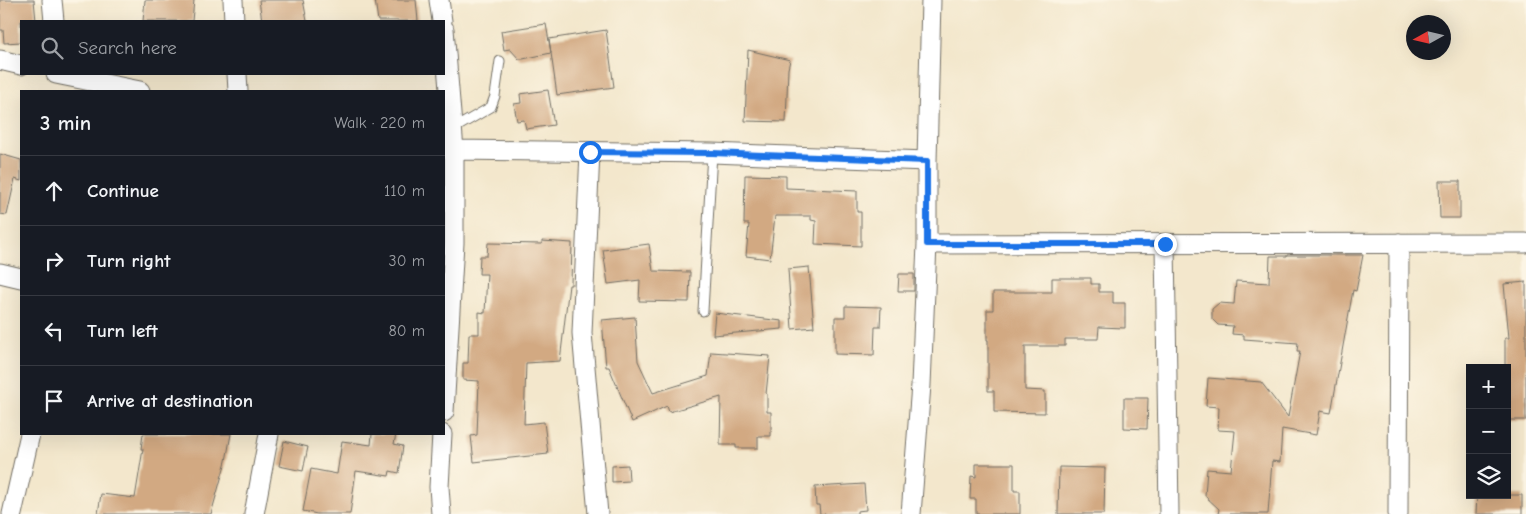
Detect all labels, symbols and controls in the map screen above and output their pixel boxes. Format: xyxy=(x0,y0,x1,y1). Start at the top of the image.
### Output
north arrow xyxy=(1406,15,1451,60)
search box xyxy=(20,20,445,75)
icon: search xyxy=(38,34,66,62)
text: Search here xyxy=(78,37,177,59)
text: 3 min xyxy=(40,111,91,135)
text: Walk · 220 m xyxy=(334,114,425,132)
route start xyxy=(579,141,602,164)
icon: ahead xyxy=(40,177,68,205)
text: Continue xyxy=(87,180,159,202)
text: 110 m xyxy=(384,182,425,200)
route end xyxy=(1154,233,1177,256)
icon: right xyxy=(40,247,68,275)
text: Turn right xyxy=(87,250,171,272)
text: 30 m xyxy=(389,252,425,270)
icon: left xyxy=(40,317,68,345)
text: Turn left xyxy=(87,320,158,342)
text: 80 m xyxy=(388,322,425,340)
map controls xyxy=(1466,364,1511,499)
button: + xyxy=(1466,364,1511,409)
icon: arrive xyxy=(40,387,68,415)
text: Arrive at destination xyxy=(87,390,253,412)
button: − xyxy=(1466,409,1511,454)
button: layers xyxy=(1466,454,1511,499)

